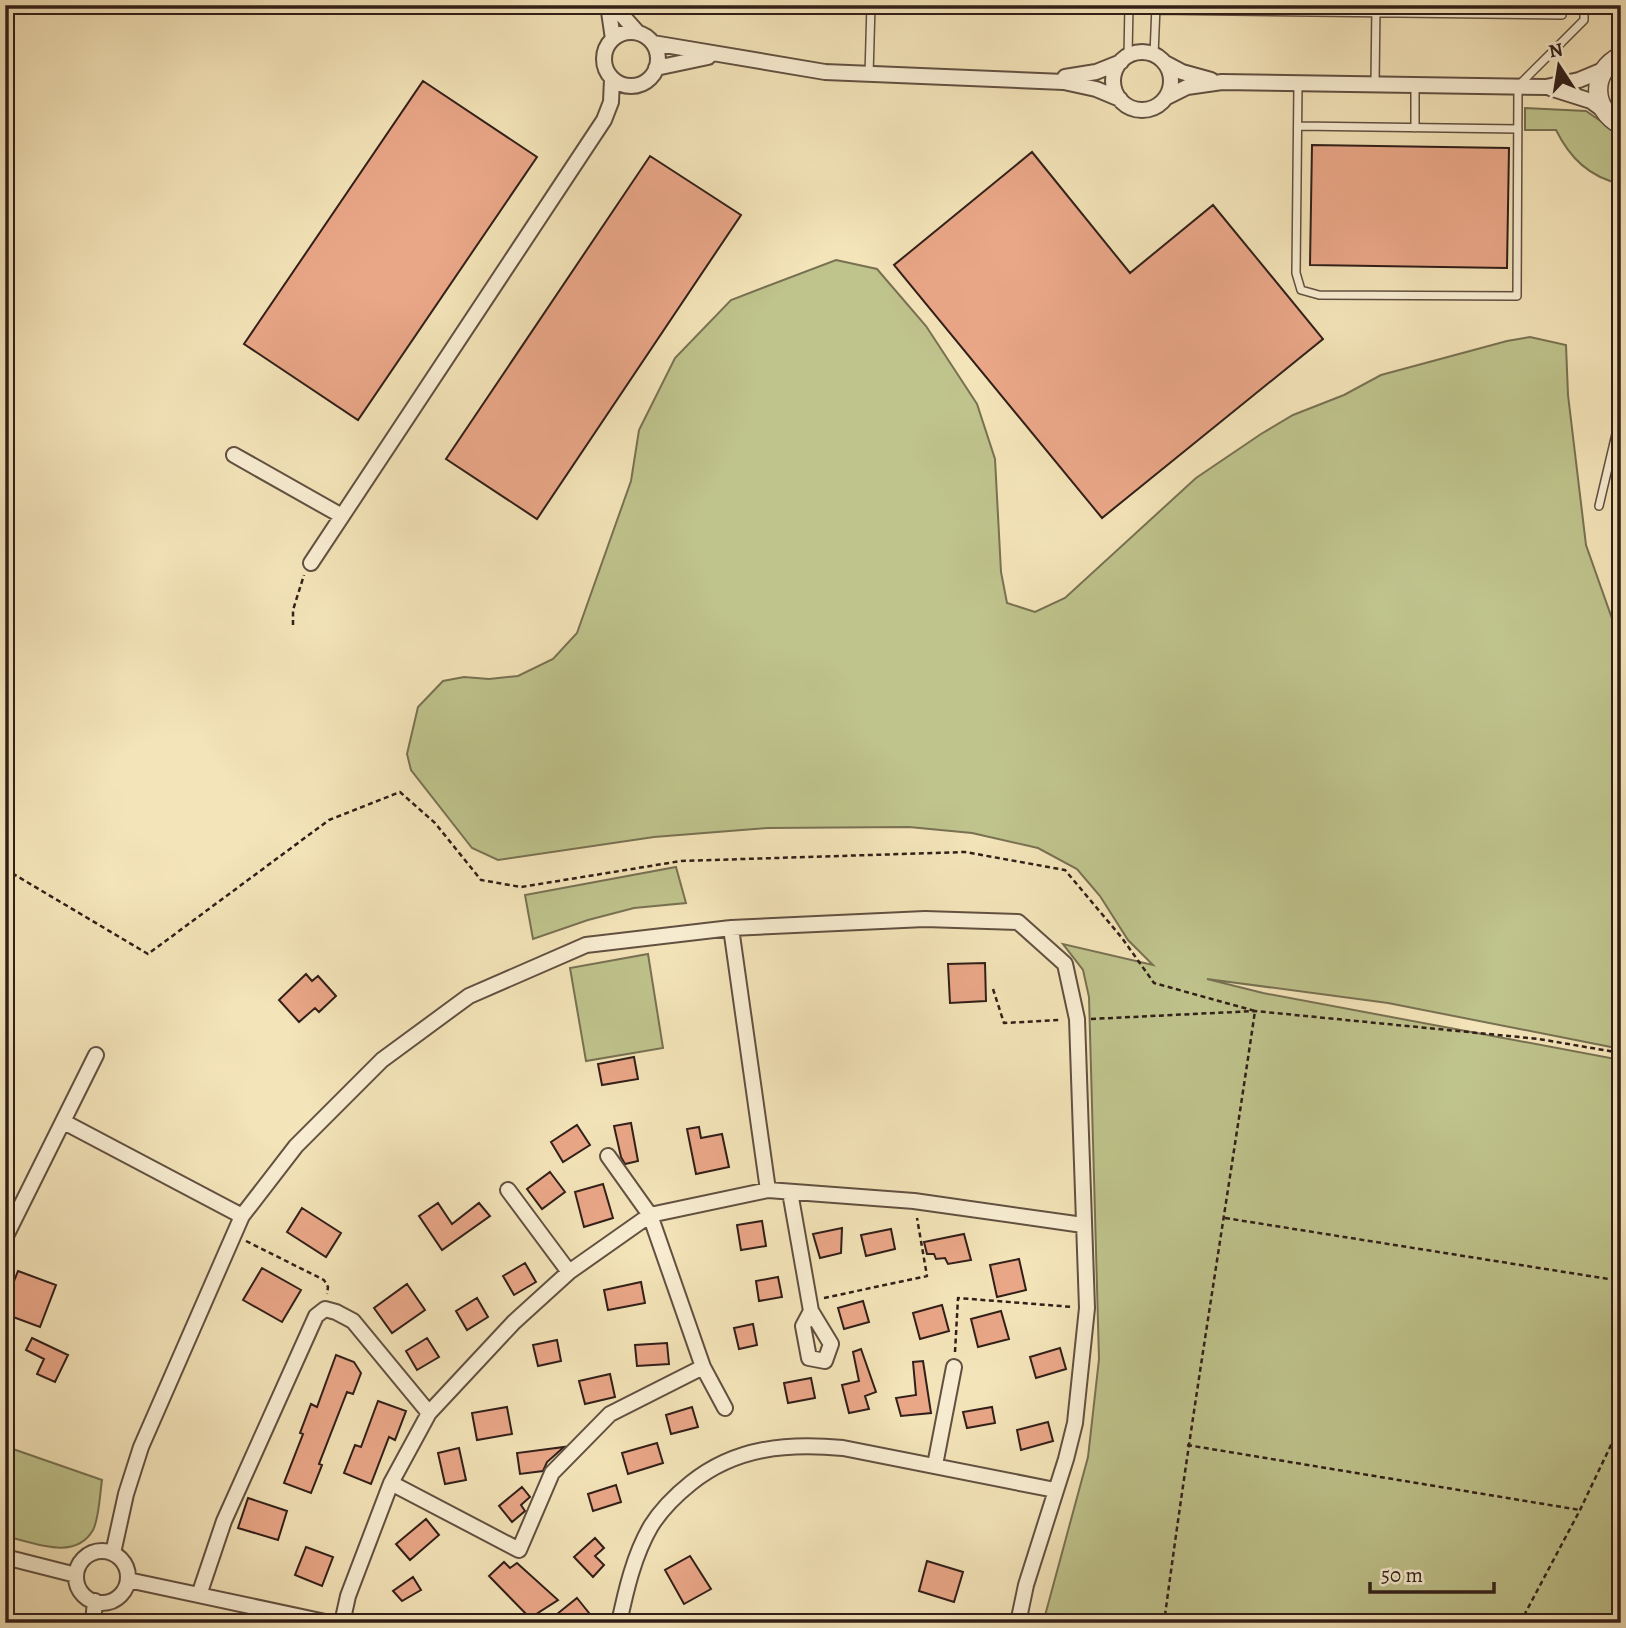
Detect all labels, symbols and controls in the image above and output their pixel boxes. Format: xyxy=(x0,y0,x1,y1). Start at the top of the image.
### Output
north arrow xyxy=(1524,32,1594,102)
text: N xyxy=(1546,36,1565,65)
scale bar xyxy=(1370,1551,1495,1595)
text: 50 m xyxy=(1381,1561,1423,1589)

